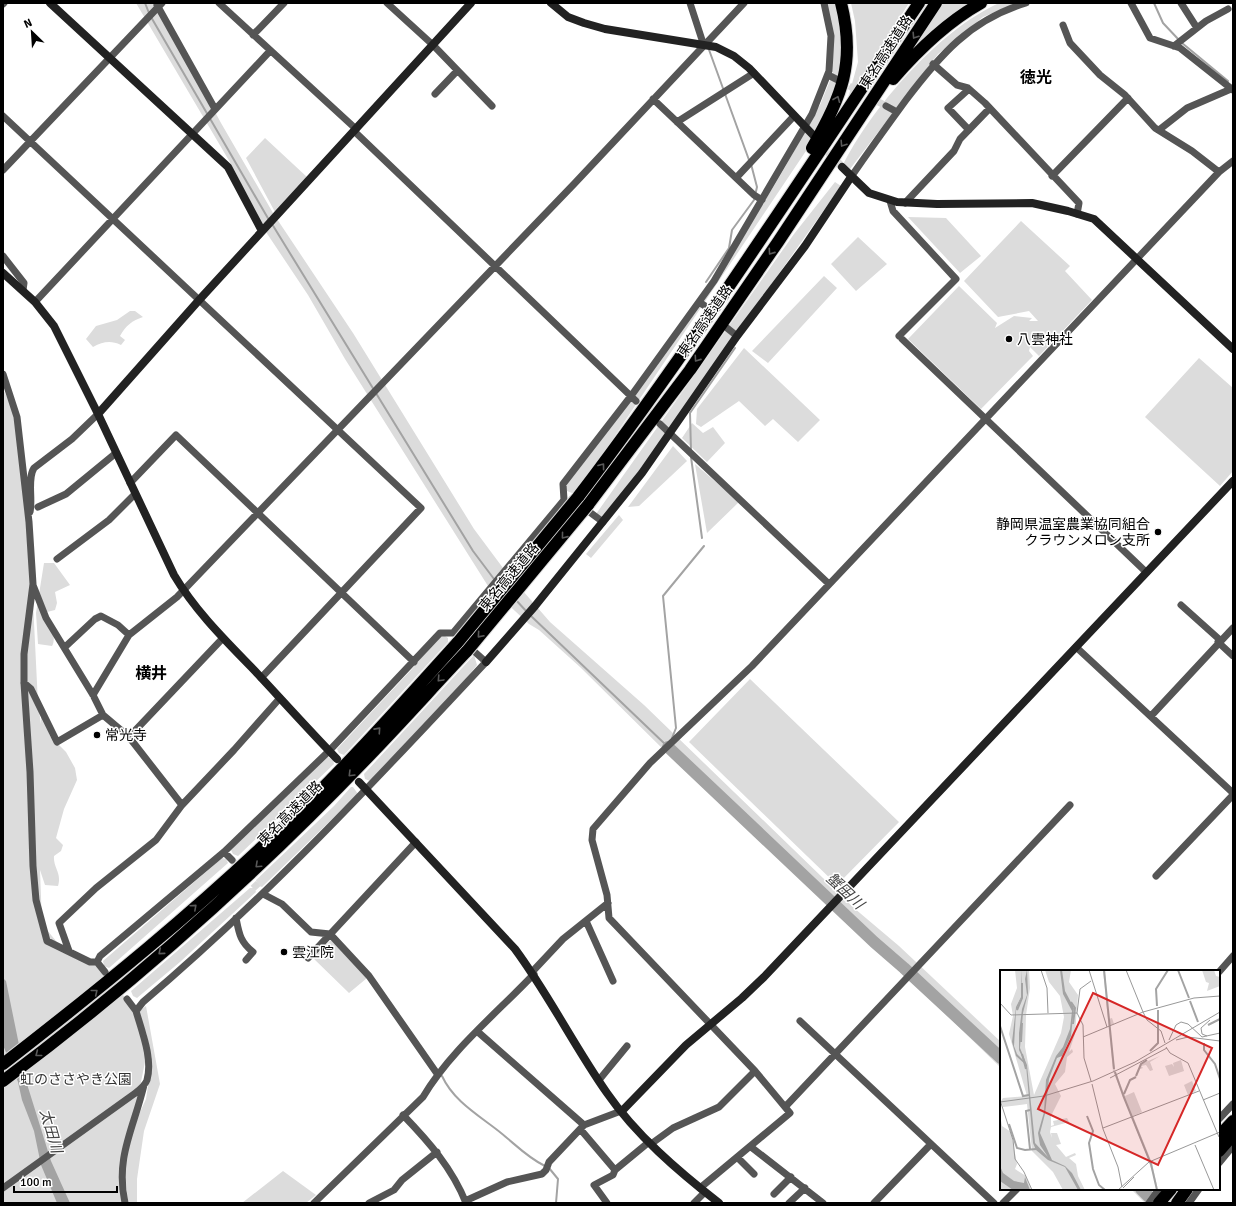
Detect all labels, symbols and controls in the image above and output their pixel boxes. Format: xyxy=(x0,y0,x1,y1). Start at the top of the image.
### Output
north arrow xyxy=(12,12,52,52)
street label: 東名高速道路 xyxy=(856,12,916,92)
text: N xyxy=(22,16,34,31)
one-way arrow xyxy=(913,31,920,38)
district label: 徳光 xyxy=(1020,68,1052,88)
one-way arrow xyxy=(832,95,840,103)
one-way arrow xyxy=(840,140,848,147)
one-way arrow xyxy=(768,248,776,255)
street label: 東名高速道路 xyxy=(674,282,736,360)
place label: 八雲神社 xyxy=(1017,331,1073,348)
marker: 八雲神社 xyxy=(1004,334,1014,344)
one-way arrow xyxy=(695,355,702,362)
one-way arrow xyxy=(597,463,604,470)
place label: 静岡県温室農業協同組合 クラウンメロン支所 xyxy=(996,516,1150,549)
marker: 静岡県温室農業協同組合 クラウンメロン支所 xyxy=(1153,527,1163,537)
one-way arrow xyxy=(561,531,568,538)
street label: 東名高速道路 xyxy=(475,539,543,615)
one-way arrow xyxy=(478,631,485,638)
district label: 横井 xyxy=(135,664,167,684)
one-way arrow xyxy=(438,675,445,682)
place label: 常光寺 xyxy=(105,727,147,744)
one-way arrow xyxy=(373,727,380,734)
marker: 常光寺 xyxy=(92,730,102,740)
one-way arrow xyxy=(348,769,356,777)
street label: 東名高速道路 xyxy=(254,777,326,849)
one-way arrow xyxy=(255,861,263,868)
water label: 蟹田川 xyxy=(822,869,869,914)
one-way arrow xyxy=(189,905,197,912)
place label: 雲江院 xyxy=(292,944,334,961)
one-way arrow xyxy=(159,947,166,954)
marker: 雲江院 xyxy=(279,947,289,957)
inset map xyxy=(1000,970,1220,1190)
one-way arrow xyxy=(91,989,98,996)
one-way arrow xyxy=(35,1049,42,1056)
park label: 虹のささやき公園 xyxy=(20,1071,132,1088)
water label: 太田川 xyxy=(36,1107,66,1157)
scale bar xyxy=(14,1168,117,1194)
text: 100 m xyxy=(20,1175,52,1190)

